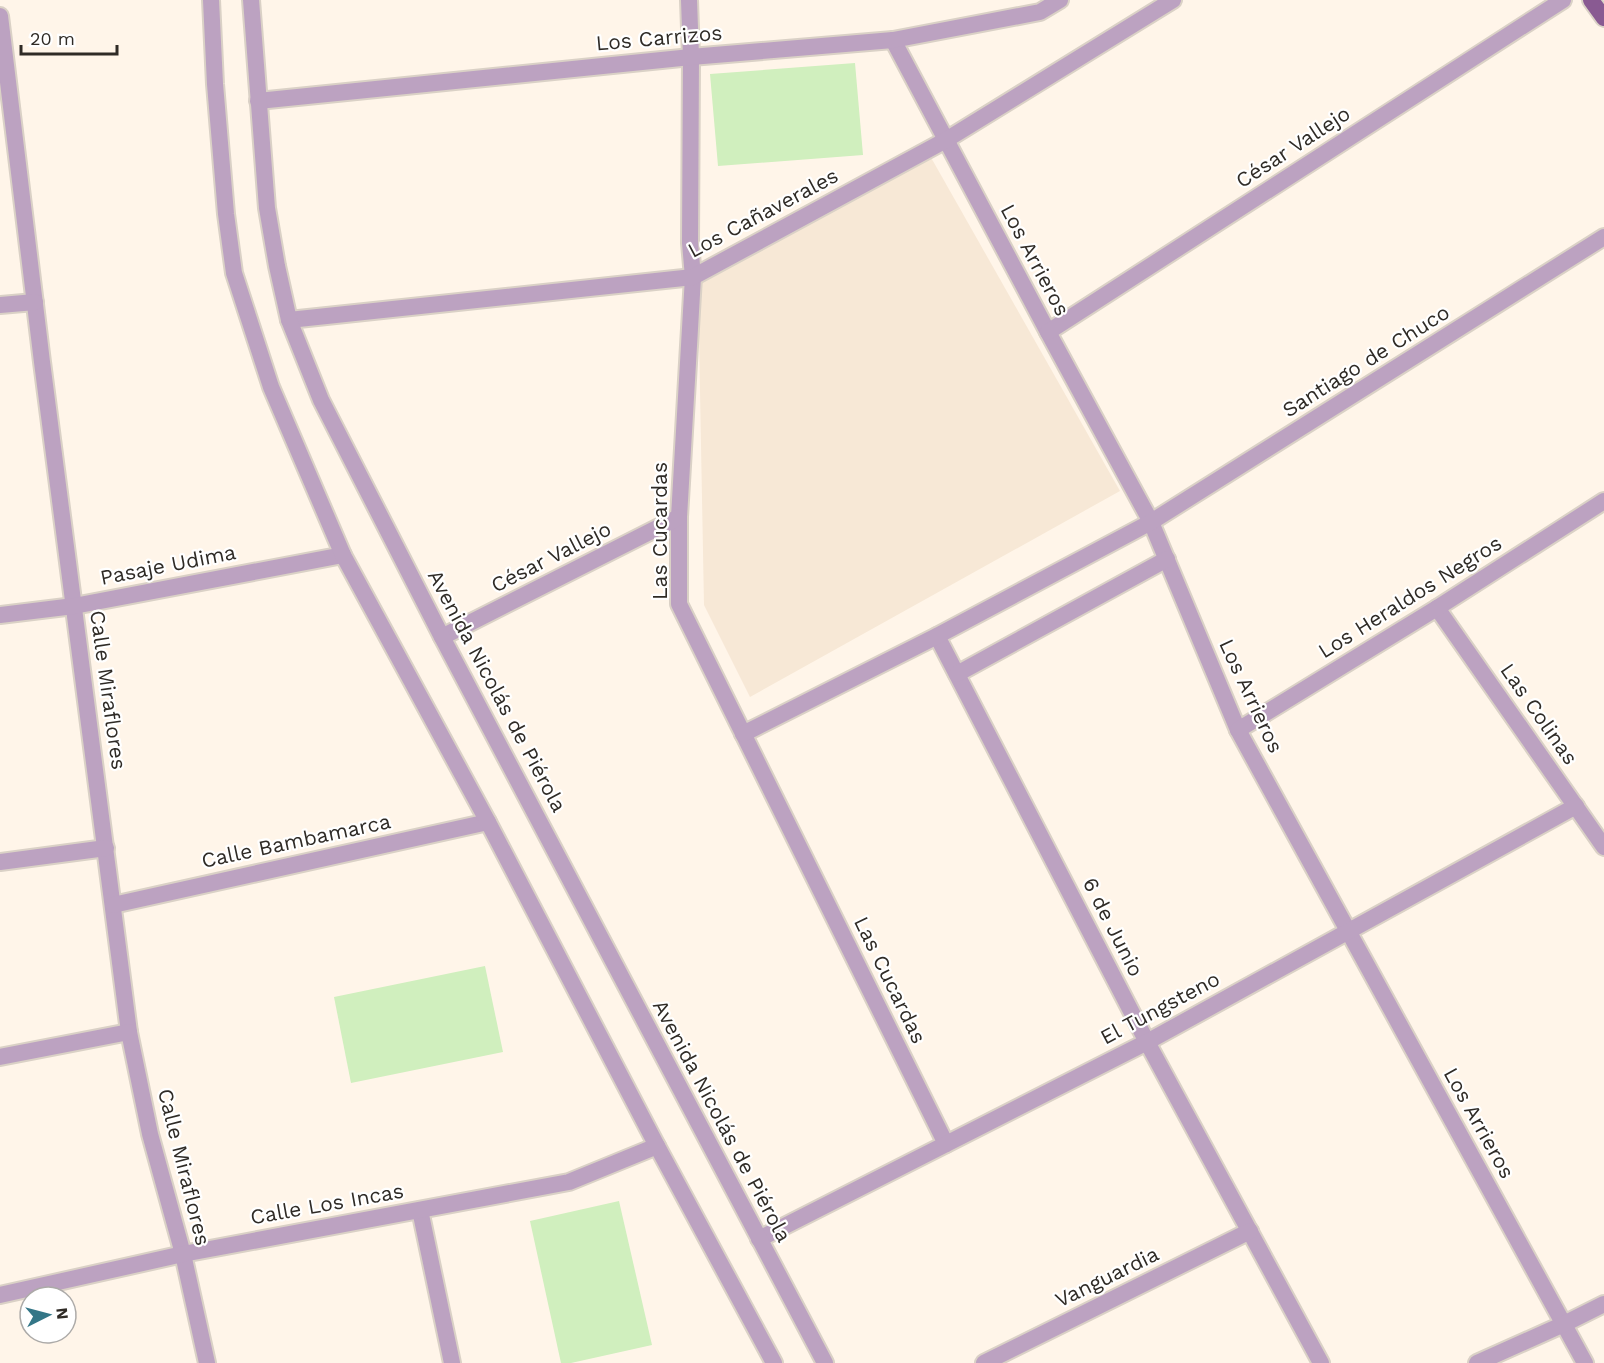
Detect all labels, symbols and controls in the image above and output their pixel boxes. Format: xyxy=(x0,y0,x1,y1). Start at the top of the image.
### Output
scale bar xyxy=(21,18,117,56)
street label: Los Carrizos xyxy=(595,20,723,55)
text: 20 m xyxy=(30,28,75,49)
street label: César Vallejo xyxy=(1231,100,1355,193)
street label: Los Cañaverales xyxy=(683,162,842,263)
street label: Los Arrieros xyxy=(996,200,1075,320)
street label: Santiago de Chuco xyxy=(1278,299,1454,422)
street label: Las Cucardas xyxy=(647,462,672,600)
street label: César Vallejo xyxy=(487,516,615,598)
street label: Los Heraldos Negros xyxy=(1313,530,1506,663)
street label: Pasaje Udima xyxy=(98,539,238,590)
street label: Avenida Nicolás de Piérola xyxy=(423,565,572,816)
street label: Calle Miraflores xyxy=(85,609,132,771)
street label: Los Arrieros xyxy=(1214,635,1289,757)
street label: Las Colinas xyxy=(1495,658,1583,769)
street label: Calle Bambamarca xyxy=(199,808,393,873)
street label: 6 de Junio xyxy=(1078,873,1149,980)
street label: Las Cucardas xyxy=(849,912,932,1047)
street label: El Tungsteno xyxy=(1096,966,1224,1050)
street label: Avenida Nicolás de Piérola xyxy=(648,995,797,1246)
street label: Los Arrieros xyxy=(1439,1063,1520,1183)
street label: Calle Miraflores xyxy=(153,1086,216,1248)
street label: Calle Los Incas xyxy=(248,1178,406,1229)
street label: Vanguardia xyxy=(1051,1241,1163,1312)
north arrow xyxy=(18,1285,78,1345)
text: N xyxy=(52,1307,72,1320)

